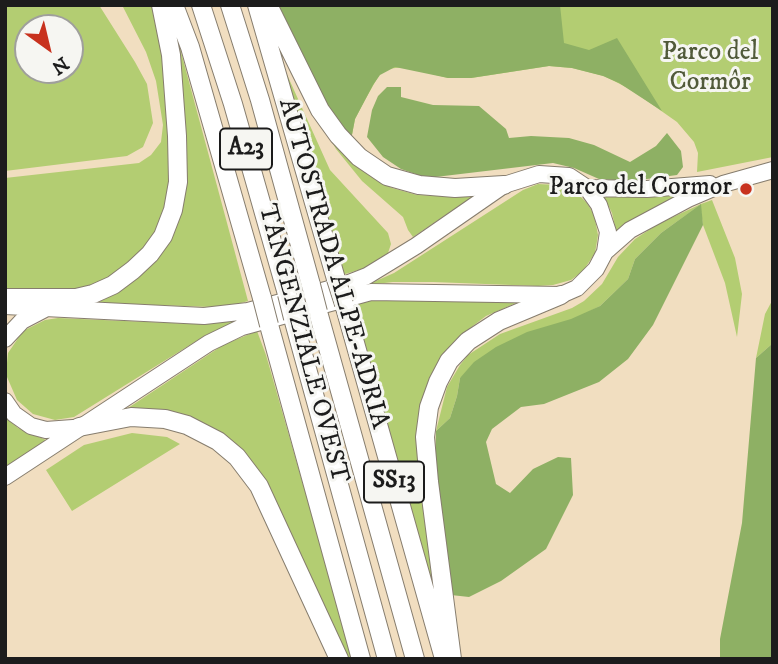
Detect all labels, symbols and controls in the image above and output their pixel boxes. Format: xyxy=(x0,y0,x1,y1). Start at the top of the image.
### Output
north arrow xyxy=(14,14,84,84)
park label: Parco del Cormôr xyxy=(662,38,758,100)
text: N xyxy=(47,51,73,79)
street label: AUTOSTRADA ALPE-ADRIA xyxy=(270,95,394,433)
road number: A23 xyxy=(220,128,272,169)
place label: Parco del Cormor xyxy=(549,173,732,205)
marker: Parco del Cormor xyxy=(738,181,754,197)
street label: TANGENZIALE OVEST xyxy=(250,201,354,487)
road number: SS13 xyxy=(364,462,424,503)

